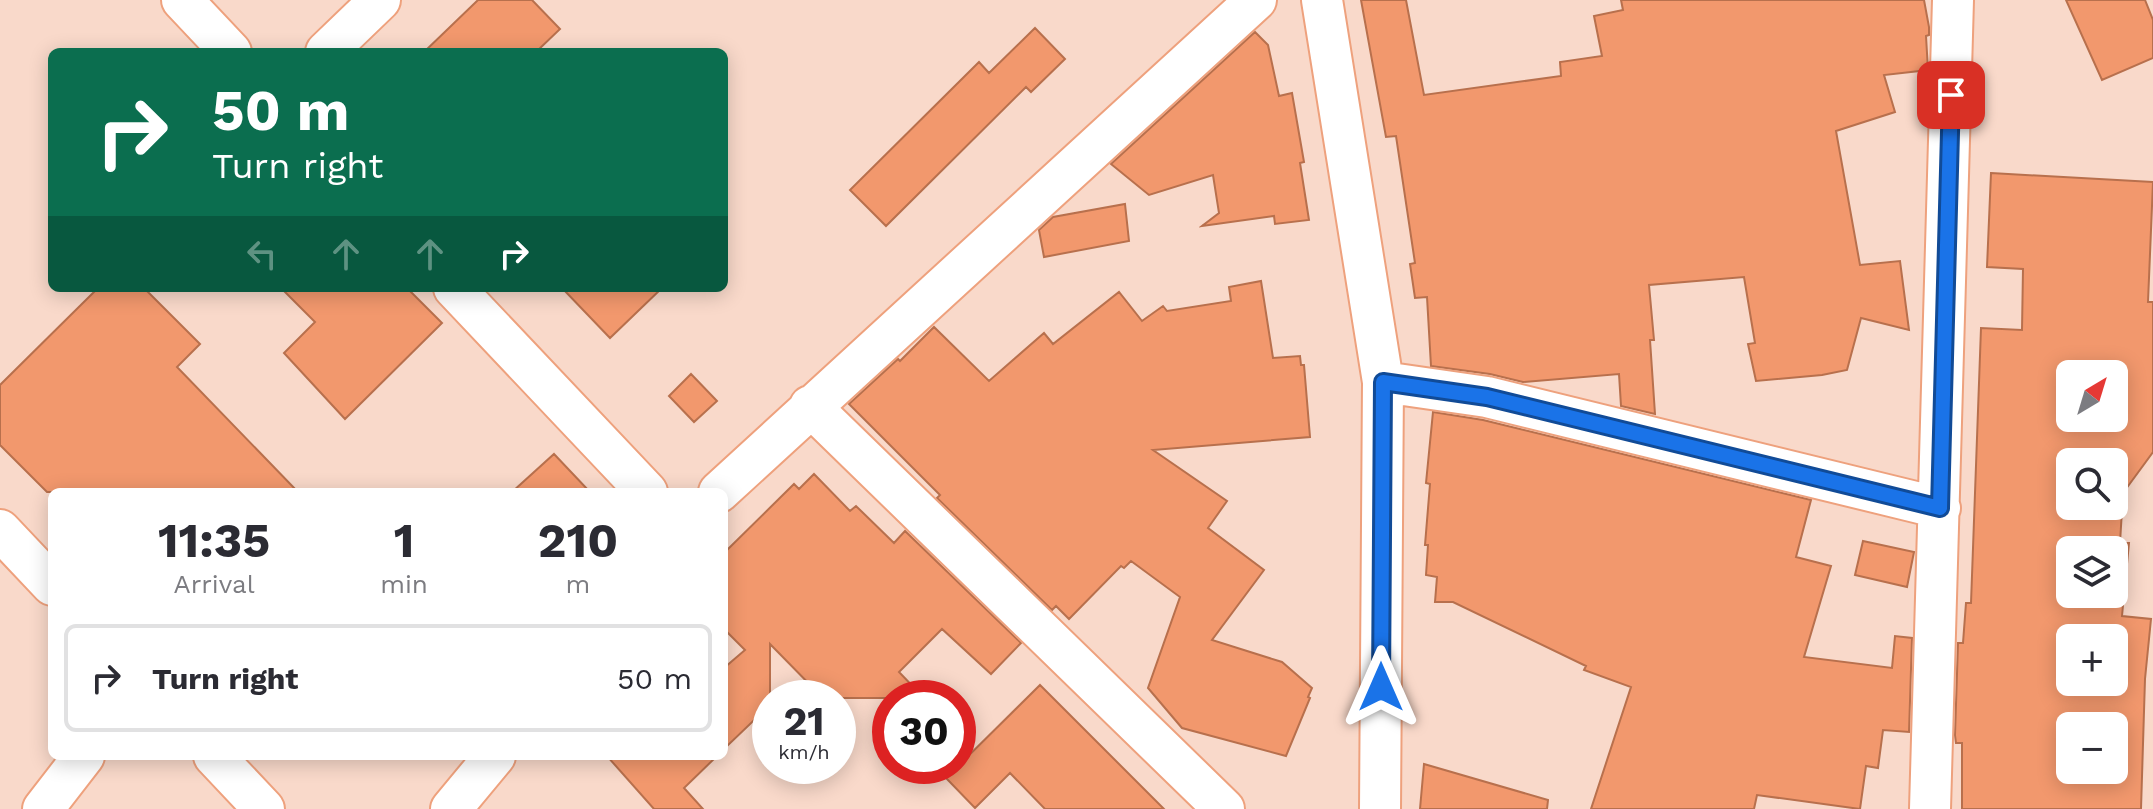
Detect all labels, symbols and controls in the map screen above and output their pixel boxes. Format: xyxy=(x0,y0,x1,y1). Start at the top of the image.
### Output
pin xyxy=(1917,61,1985,129)
icon: arrive xyxy=(1929,73,1973,117)
text: 50 m xyxy=(212,78,349,144)
icon: right xyxy=(80,80,184,184)
text: Turn right xyxy=(212,145,383,187)
icon: left xyxy=(240,232,284,276)
icon: ahead xyxy=(324,232,368,276)
icon: ahead xyxy=(408,232,452,276)
icon: right xyxy=(492,232,536,276)
north arrow xyxy=(2056,360,2128,432)
map controls xyxy=(2056,360,2128,784)
button: search xyxy=(2056,448,2128,520)
text: 11:35 xyxy=(158,512,270,569)
text: 1 xyxy=(394,512,414,569)
text: 210 xyxy=(538,512,618,569)
button: layers xyxy=(2056,536,2128,608)
text: Arrival xyxy=(173,569,255,599)
text: min xyxy=(380,569,428,599)
text: m xyxy=(566,569,590,599)
button: + xyxy=(2056,624,2128,696)
position arrow xyxy=(1339,645,1423,729)
icon: right xyxy=(84,656,128,700)
text: Turn right xyxy=(152,661,298,696)
text: 50 m xyxy=(617,661,692,696)
speed limit sign: 30 xyxy=(872,680,976,784)
text: 21 xyxy=(783,698,825,745)
button: − xyxy=(2056,712,2128,784)
text: km/h xyxy=(778,740,830,764)

